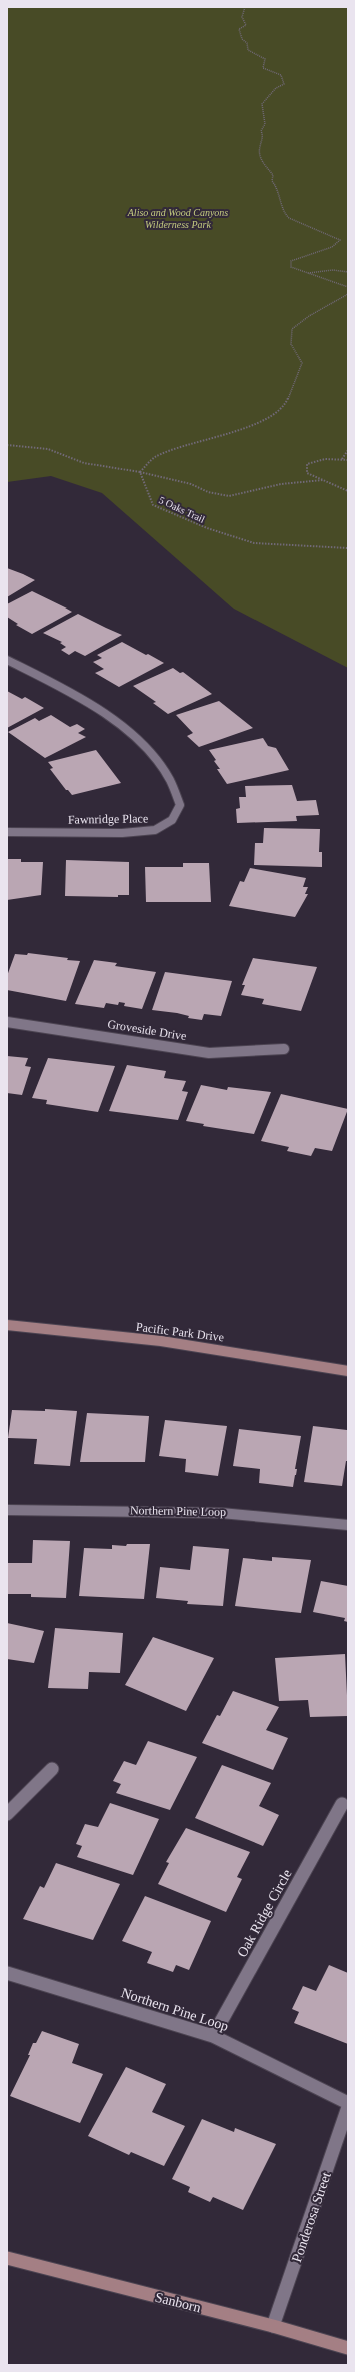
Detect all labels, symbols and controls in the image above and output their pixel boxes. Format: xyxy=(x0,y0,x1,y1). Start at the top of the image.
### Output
park label: Aliso and Wood Canyons Wilderness Park xyxy=(127,207,228,230)
street label: 5 Oaks Trail xyxy=(157,494,207,525)
street label: Fawnridge Place xyxy=(68,811,148,827)
street label: Groveside Drive xyxy=(107,1017,187,1043)
street label: Pacific Park Drive xyxy=(135,1320,225,1344)
street label: Northern Pine Loop xyxy=(130,1503,226,1519)
street label: Oak Ridge Circle xyxy=(234,1867,295,1960)
street label: Northern Pine Loop xyxy=(119,1985,230,2034)
street label: Ponderosa Street xyxy=(289,2170,334,2264)
street label: Sanborn xyxy=(153,2290,202,2315)

